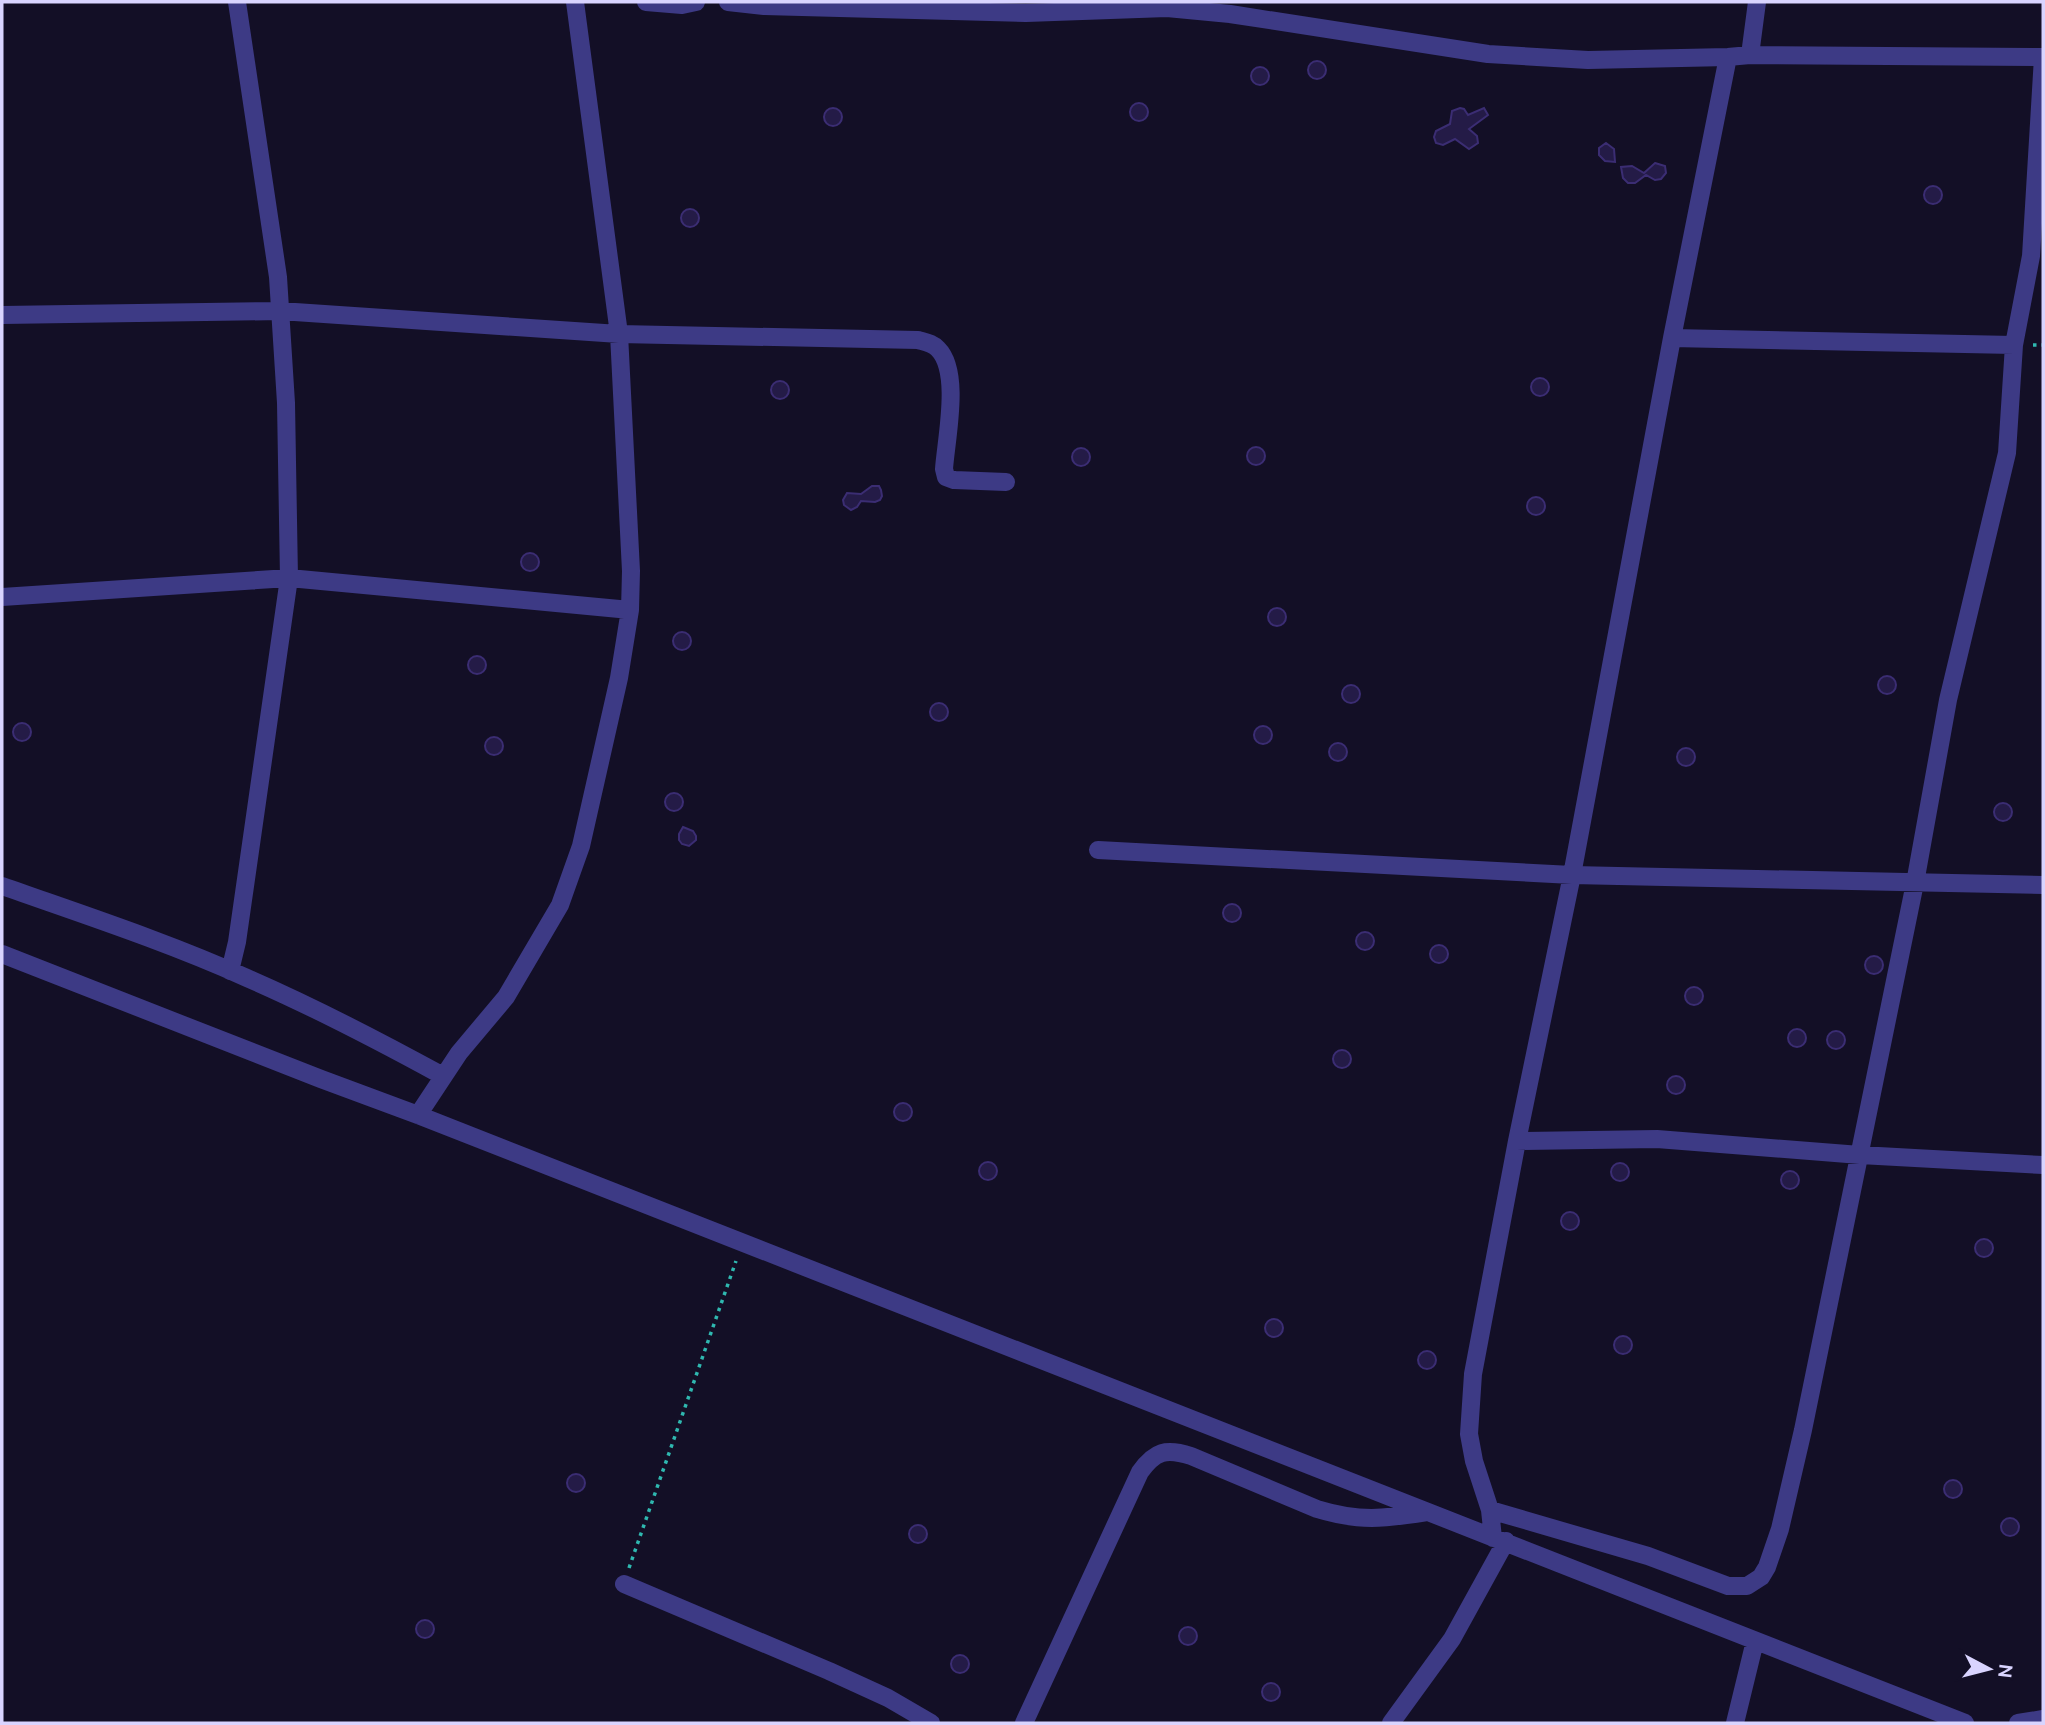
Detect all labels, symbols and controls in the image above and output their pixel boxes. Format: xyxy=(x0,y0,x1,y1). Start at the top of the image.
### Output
north arrow xyxy=(1954,1634,2024,1704)
text: N xyxy=(1994,1663,2018,1679)

